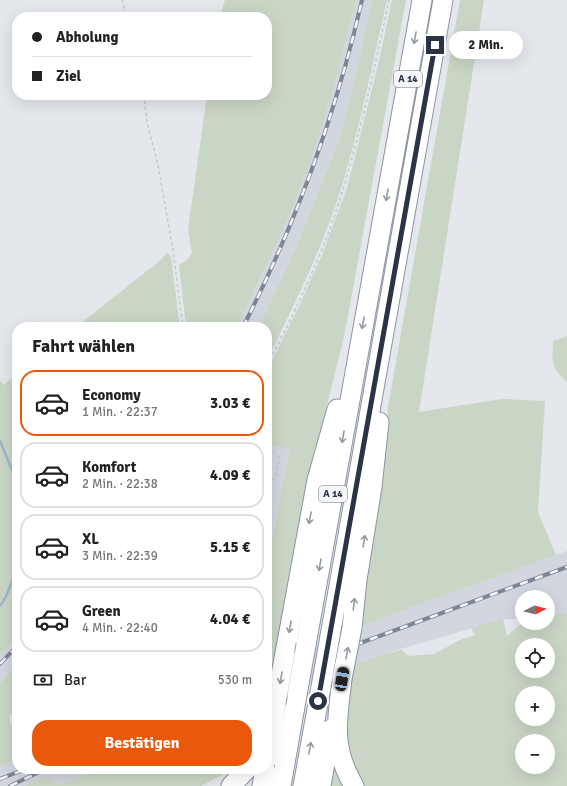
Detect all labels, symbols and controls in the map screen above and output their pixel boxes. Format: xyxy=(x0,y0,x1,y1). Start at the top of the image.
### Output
text: Abholung xyxy=(56,28,119,46)
callout: 2 Min. xyxy=(449,31,523,59)
one-way arrow xyxy=(411,32,419,45)
route end xyxy=(426,36,444,54)
text: 2 Min. xyxy=(468,37,504,53)
text: Ziel xyxy=(56,67,81,85)
road number: A 14 xyxy=(394,71,422,87)
one-way arrow xyxy=(383,189,391,202)
one-way arrow xyxy=(359,316,367,329)
text: Fahrt wählen xyxy=(32,335,135,357)
icon: car xyxy=(34,385,70,421)
text: Economy xyxy=(82,386,141,404)
text: 3.03 € xyxy=(210,394,250,412)
text: 1 Min. · 22:37 xyxy=(82,404,158,420)
one-way arrow xyxy=(339,430,347,443)
icon: car xyxy=(34,457,70,493)
text: Komfort xyxy=(82,458,136,476)
text: 4.09 € xyxy=(210,466,250,484)
text: 2 Min. · 22:38 xyxy=(82,476,158,492)
road number: A 14 xyxy=(319,486,347,502)
one-way arrow xyxy=(306,511,314,524)
icon: car xyxy=(34,529,70,565)
text: XL xyxy=(82,530,99,548)
one-way arrow xyxy=(360,535,368,548)
text: 5.15 € xyxy=(210,538,250,556)
text: 3 Min. · 22:39 xyxy=(82,548,158,564)
one-way arrow xyxy=(316,558,324,571)
north arrow xyxy=(515,590,555,630)
map controls xyxy=(515,590,555,774)
one-way arrow xyxy=(351,598,358,611)
icon: car xyxy=(34,601,70,637)
text: Green xyxy=(82,602,121,620)
text: 4.04 € xyxy=(210,610,250,628)
text: 4 Min. · 22:40 xyxy=(82,620,158,636)
one-way arrow xyxy=(285,620,293,633)
button: locate xyxy=(515,638,555,678)
one-way arrow xyxy=(343,647,351,660)
car xyxy=(334,666,350,692)
icon: cash xyxy=(32,669,54,691)
text: Bar xyxy=(64,671,86,689)
one-way arrow xyxy=(276,671,284,684)
text: 530 m xyxy=(218,672,252,688)
button: + xyxy=(515,686,555,726)
route start xyxy=(309,692,327,710)
button: Bestätigen xyxy=(32,720,252,766)
button: − xyxy=(515,734,555,774)
one-way arrow xyxy=(306,742,314,755)

